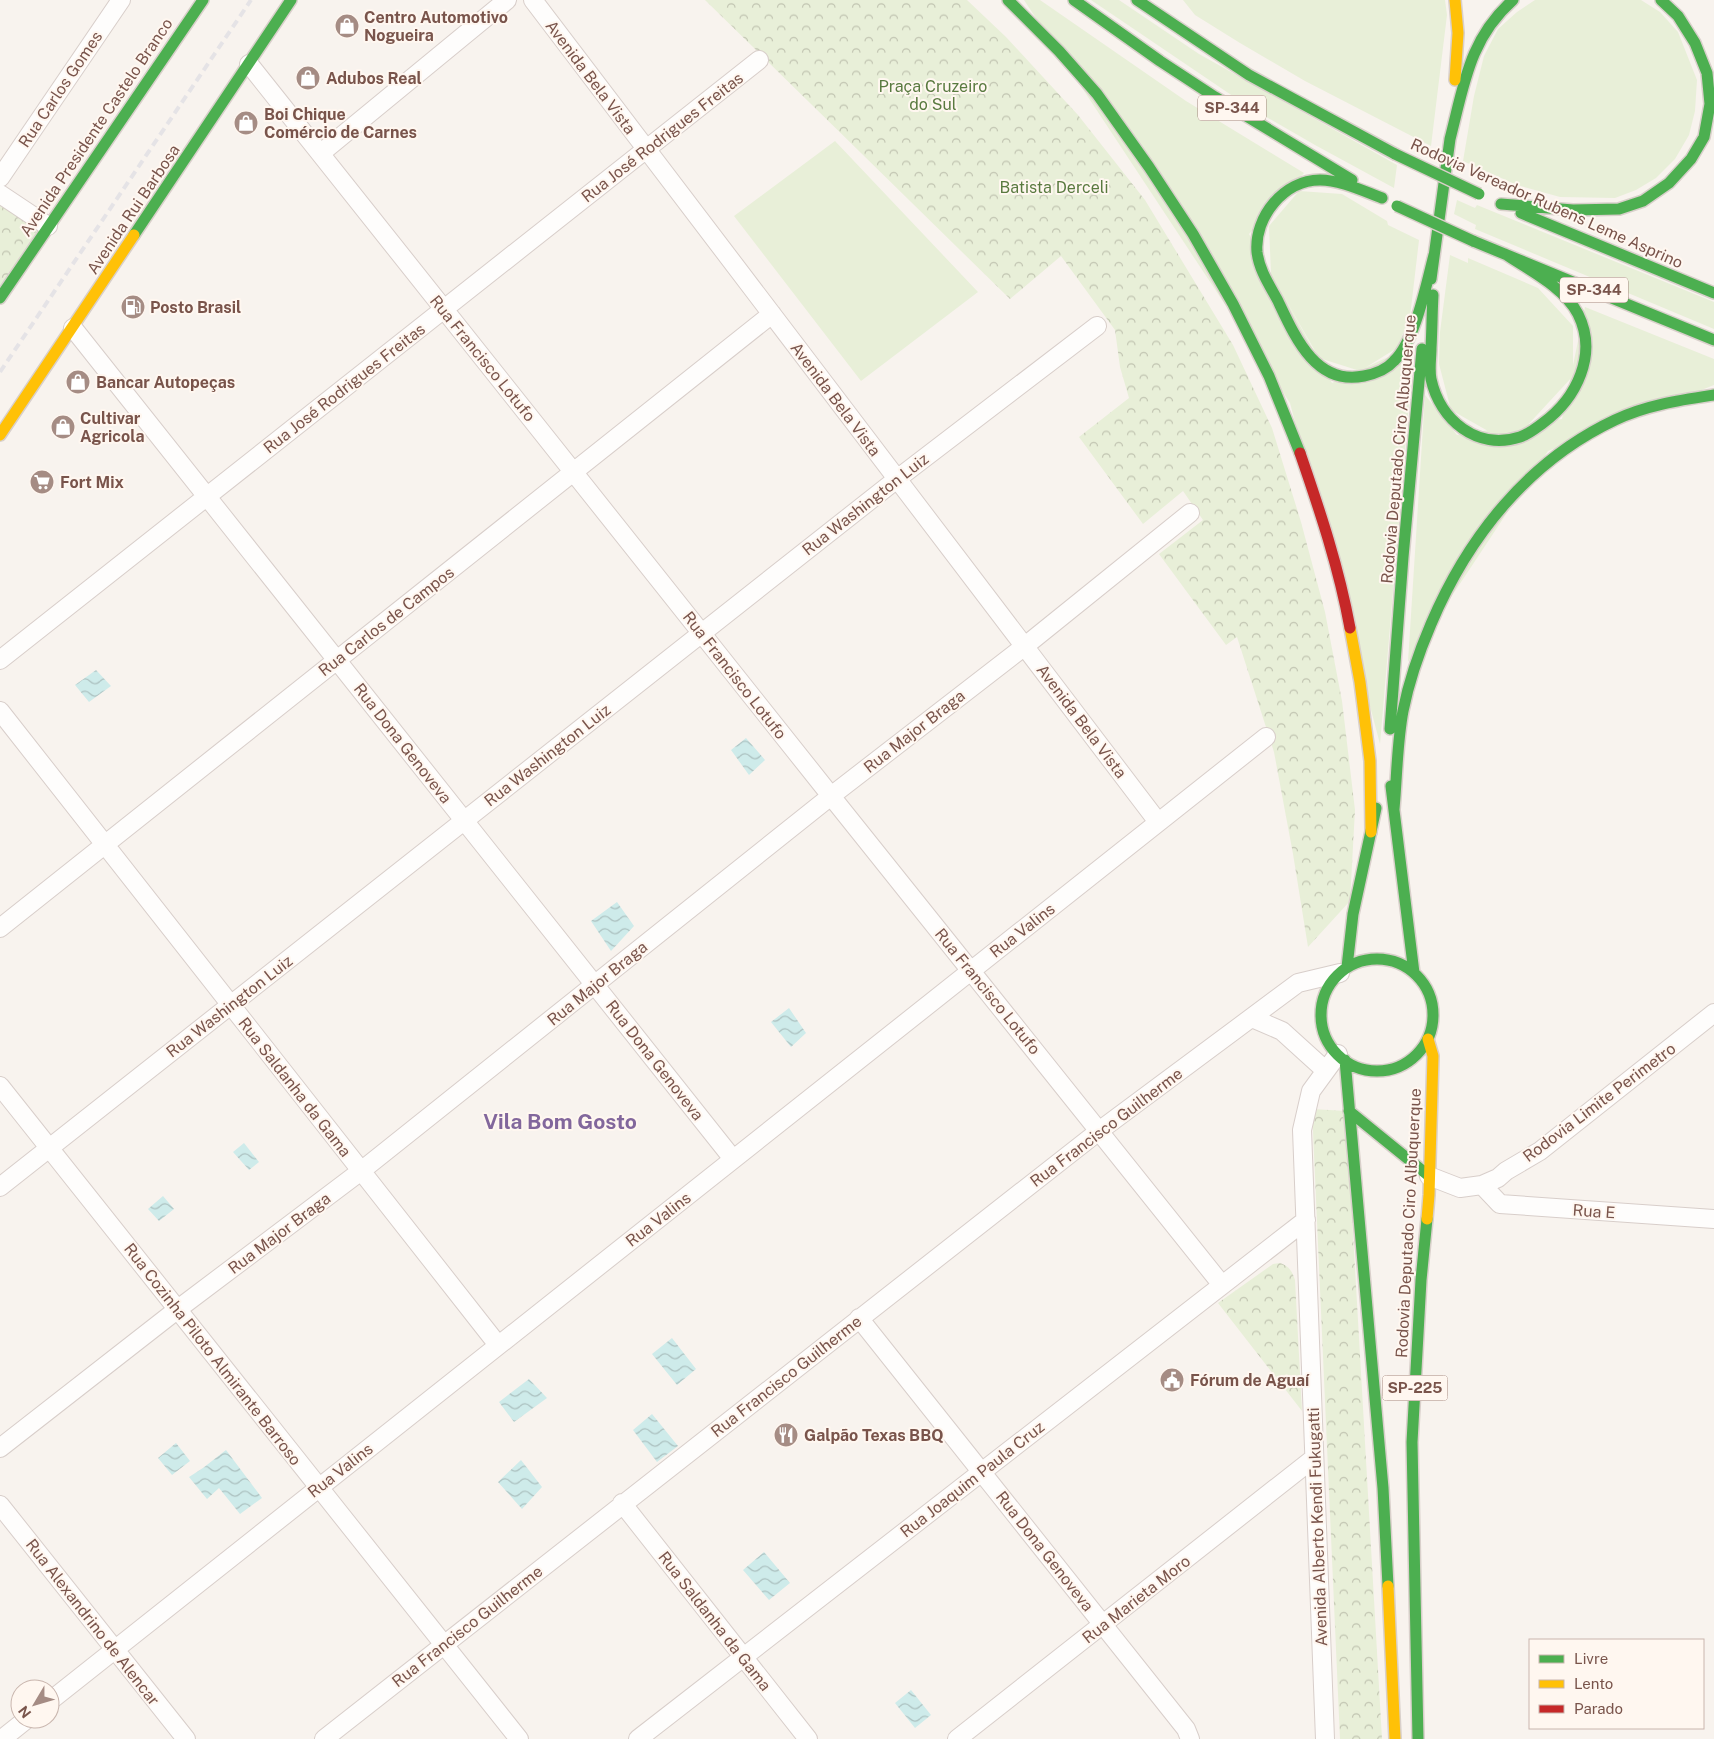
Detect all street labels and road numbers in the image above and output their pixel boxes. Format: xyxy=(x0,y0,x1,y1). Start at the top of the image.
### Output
street label: Avenida Presidente Castelo Branco xyxy=(16,15,177,240)
street label: Avenida Bela Vista xyxy=(542,17,640,138)
street label: Rua Carlos Gomes xyxy=(15,28,106,151)
street label: Rua José Rodrigues Freitas xyxy=(578,68,747,206)
road number: SP-344 xyxy=(1198,96,1266,120)
street label: Rodovia Vereador Rubens Leme Asprino xyxy=(1408,135,1686,272)
street label: Avenida Rui Barbosa xyxy=(83,141,184,278)
road number: SP-344 xyxy=(1560,278,1628,302)
street label: Rua Francisco Lotufo xyxy=(426,291,539,425)
street label: Rodovia Deputado Ciro Albuquerque xyxy=(1377,314,1420,584)
street label: Rua José Rodrigues Freitas xyxy=(260,319,429,457)
street label: Avenida Bela Vista xyxy=(787,339,885,460)
street label: Rua Washington Luiz xyxy=(798,449,932,560)
street label: Rua Carlos de Campos xyxy=(315,563,458,680)
street label: Rua Francisco Lotufo xyxy=(679,608,790,743)
street label: Avenida Bela Vista xyxy=(1033,661,1131,782)
street label: Rua Dona Genoveva xyxy=(350,679,455,807)
street label: Rua Major Braga xyxy=(860,686,969,777)
street label: Rua Washington Luiz xyxy=(480,700,614,811)
street label: Rua Valins xyxy=(986,899,1059,962)
street label: Rua Francisco Lotufo xyxy=(931,924,1044,1058)
street label: Rua Major Braga xyxy=(543,937,651,1030)
street label: Rua Washington Luiz xyxy=(162,951,296,1062)
street label: Rua Dona Genoveva xyxy=(602,996,707,1124)
street label: Rua Saldanha da Gama xyxy=(234,1014,355,1161)
street label: Rodovia Limite Perimetro xyxy=(1519,1039,1679,1166)
street label: Rua Francisco Guilherme xyxy=(1026,1064,1186,1191)
street label: Rodovia Deputado Ciro Albuquerque xyxy=(1392,1088,1425,1358)
street label: Rua Valins xyxy=(622,1188,695,1251)
street label: Rua Major Braga xyxy=(224,1189,334,1278)
street label: Rua E xyxy=(1572,1201,1616,1222)
street label: Rua Cozinha Piloto Almirante Barroso xyxy=(120,1240,305,1469)
street label: Rua Francisco Guilherme xyxy=(707,1312,865,1441)
road number: SP-225 xyxy=(1382,1376,1448,1400)
street label: Avenida Alberto Kendi Fukugatti xyxy=(1304,1407,1331,1647)
street label: Rua Joaquim Paula Cruz xyxy=(897,1417,1048,1542)
street label: Rua Valins xyxy=(304,1439,377,1502)
street label: Rua Dona Genoveva xyxy=(992,1487,1097,1615)
street label: Rua Alexandrino de Alencar xyxy=(22,1535,163,1709)
street label: Rua Saldanha da Gama xyxy=(654,1548,775,1695)
street label: Rua Marieta Moro xyxy=(1079,1551,1194,1647)
street label: Rua Francisco Guilherme xyxy=(388,1562,546,1691)

